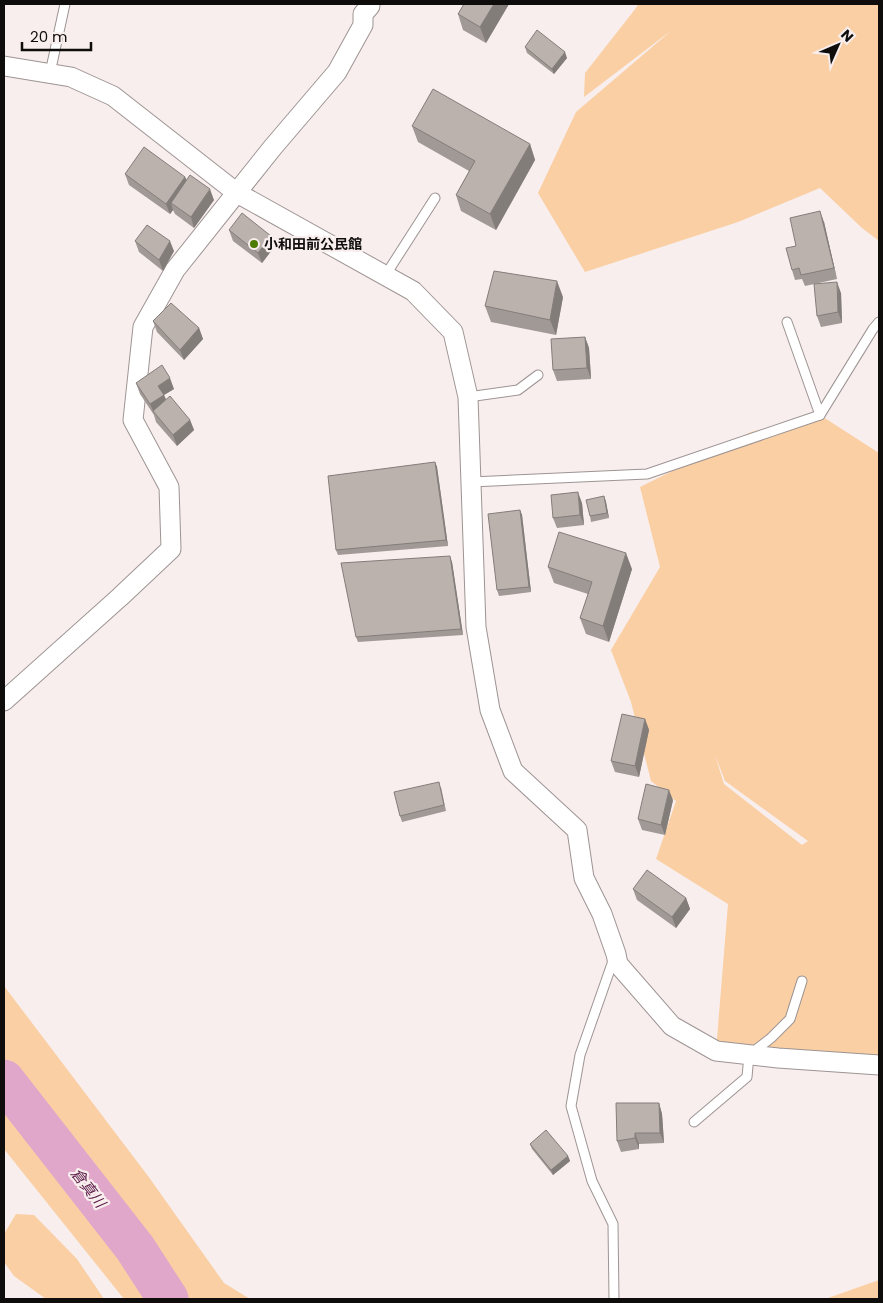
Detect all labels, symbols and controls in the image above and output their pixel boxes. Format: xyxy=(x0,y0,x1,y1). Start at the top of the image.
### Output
scale bar xyxy=(22,20,91,52)
north arrow xyxy=(813,20,863,70)
text: N xyxy=(836,25,858,47)
text: 20 m xyxy=(30,26,68,47)
place label: 小和田前公民館 xyxy=(264,234,362,254)
marker: 小和田前公民館 xyxy=(248,238,260,250)
water label: 倉真川 xyxy=(66,1163,112,1213)

